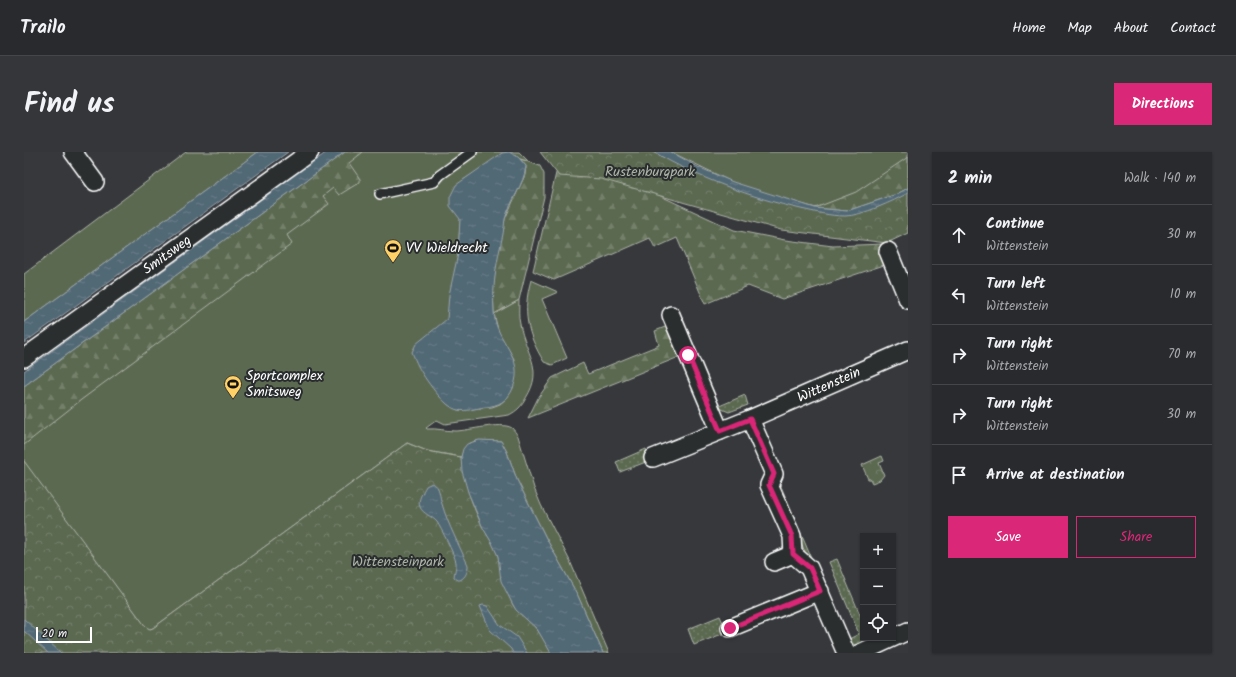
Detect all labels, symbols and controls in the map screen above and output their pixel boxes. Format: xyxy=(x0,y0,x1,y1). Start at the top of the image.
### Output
text: Trailo xyxy=(20,13,66,43)
text: Home xyxy=(1012,17,1046,39)
text: Map xyxy=(1068,17,1092,39)
text: About xyxy=(1114,17,1148,39)
text: Contact xyxy=(1170,17,1216,39)
text: Find us xyxy=(24,82,115,127)
button: Directions xyxy=(1114,83,1212,125)
park label: Rustenburgpark xyxy=(605,161,695,183)
text: 2 min xyxy=(948,165,992,192)
text: Walk · 140 m xyxy=(1124,168,1196,189)
text: Continue xyxy=(986,212,1044,236)
icon: ahead xyxy=(948,224,970,246)
text: 30 m xyxy=(1167,224,1196,245)
street label: Smitsweg xyxy=(138,230,196,280)
text: Wittenstein xyxy=(986,236,1049,257)
place label: VV Wieldrecht xyxy=(406,237,488,259)
sports icon: VV Wieldrecht xyxy=(383,238,403,263)
text: Turn left xyxy=(986,272,1046,296)
icon: left xyxy=(948,284,970,306)
text: 10 m xyxy=(1170,284,1196,305)
text: Wittenstein xyxy=(986,296,1049,317)
text: Turn right xyxy=(986,332,1053,356)
icon: right xyxy=(948,344,970,366)
text: 70 m xyxy=(1168,344,1196,365)
route start xyxy=(679,346,697,364)
text: Wittenstein xyxy=(986,356,1049,377)
street label: Wittenstein xyxy=(794,361,864,409)
place label: Sportcomplex Smitsweg xyxy=(246,365,324,403)
sports icon: Sportcomplex Smitsweg xyxy=(223,374,243,399)
text: Turn right xyxy=(986,392,1053,416)
icon: right xyxy=(948,404,970,426)
text: 30 m xyxy=(1167,404,1196,425)
text: Wittenstein xyxy=(986,416,1049,437)
text: Arrive at destination xyxy=(986,463,1125,487)
icon: arrive xyxy=(948,464,970,486)
button: Save xyxy=(948,516,1068,558)
button: Share xyxy=(1076,516,1196,558)
map controls xyxy=(860,533,896,641)
button: + xyxy=(860,533,896,569)
park label: Wittensteinpark xyxy=(352,551,444,573)
button: − xyxy=(860,569,896,605)
button: locate xyxy=(860,605,896,641)
route end xyxy=(721,619,739,637)
scale bar xyxy=(36,625,92,644)
text: 20 m xyxy=(42,625,67,643)

